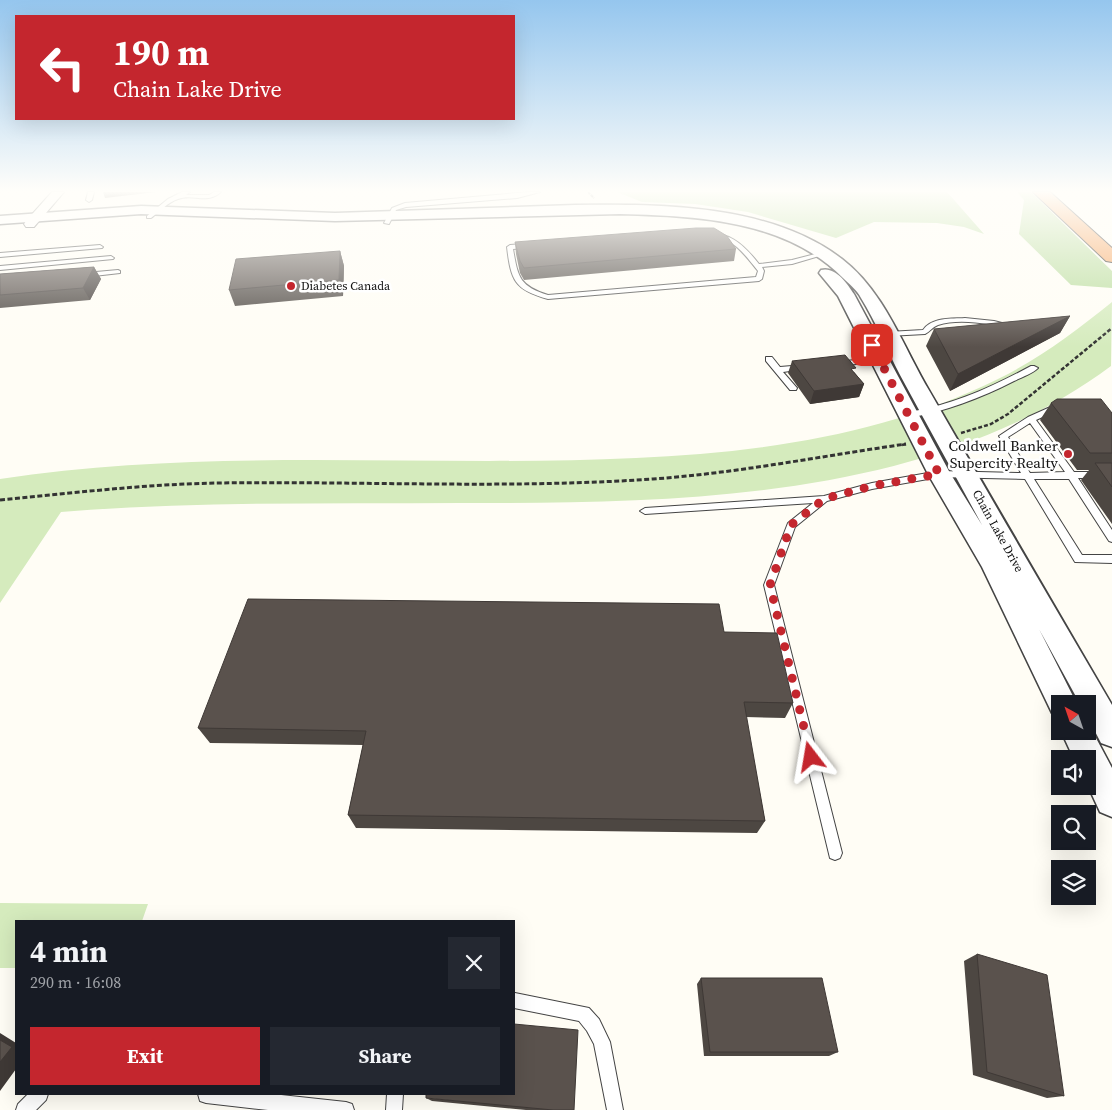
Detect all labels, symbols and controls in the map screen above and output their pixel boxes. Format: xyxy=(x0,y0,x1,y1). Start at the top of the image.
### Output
text: 190 m xyxy=(113,29,209,77)
icon: left xyxy=(30,35,95,100)
text: Chain Lake Drive xyxy=(113,74,282,104)
place label: Diabetes Canada xyxy=(301,278,391,294)
marker: Diabetes Canada xyxy=(285,280,297,292)
pin xyxy=(851,324,893,366)
icon: arrive xyxy=(858,331,886,359)
place label: Coldwell Banker Supercity Realty xyxy=(949,435,1059,473)
marker: Coldwell Banker Supercity Realty xyxy=(1062,448,1074,460)
street label: Chain Lake Drive xyxy=(969,487,1027,575)
north arrow xyxy=(1051,695,1096,740)
map controls xyxy=(1051,695,1096,905)
position arrow xyxy=(784,730,836,782)
button: sound xyxy=(1051,750,1096,795)
button: search xyxy=(1051,805,1096,850)
button: layers xyxy=(1051,860,1096,905)
text: 4 min xyxy=(30,931,108,972)
button: close xyxy=(448,937,500,989)
text: 290 m · 16:08 xyxy=(30,971,121,993)
button: Exit xyxy=(30,1027,260,1085)
button: Share xyxy=(270,1027,500,1085)

